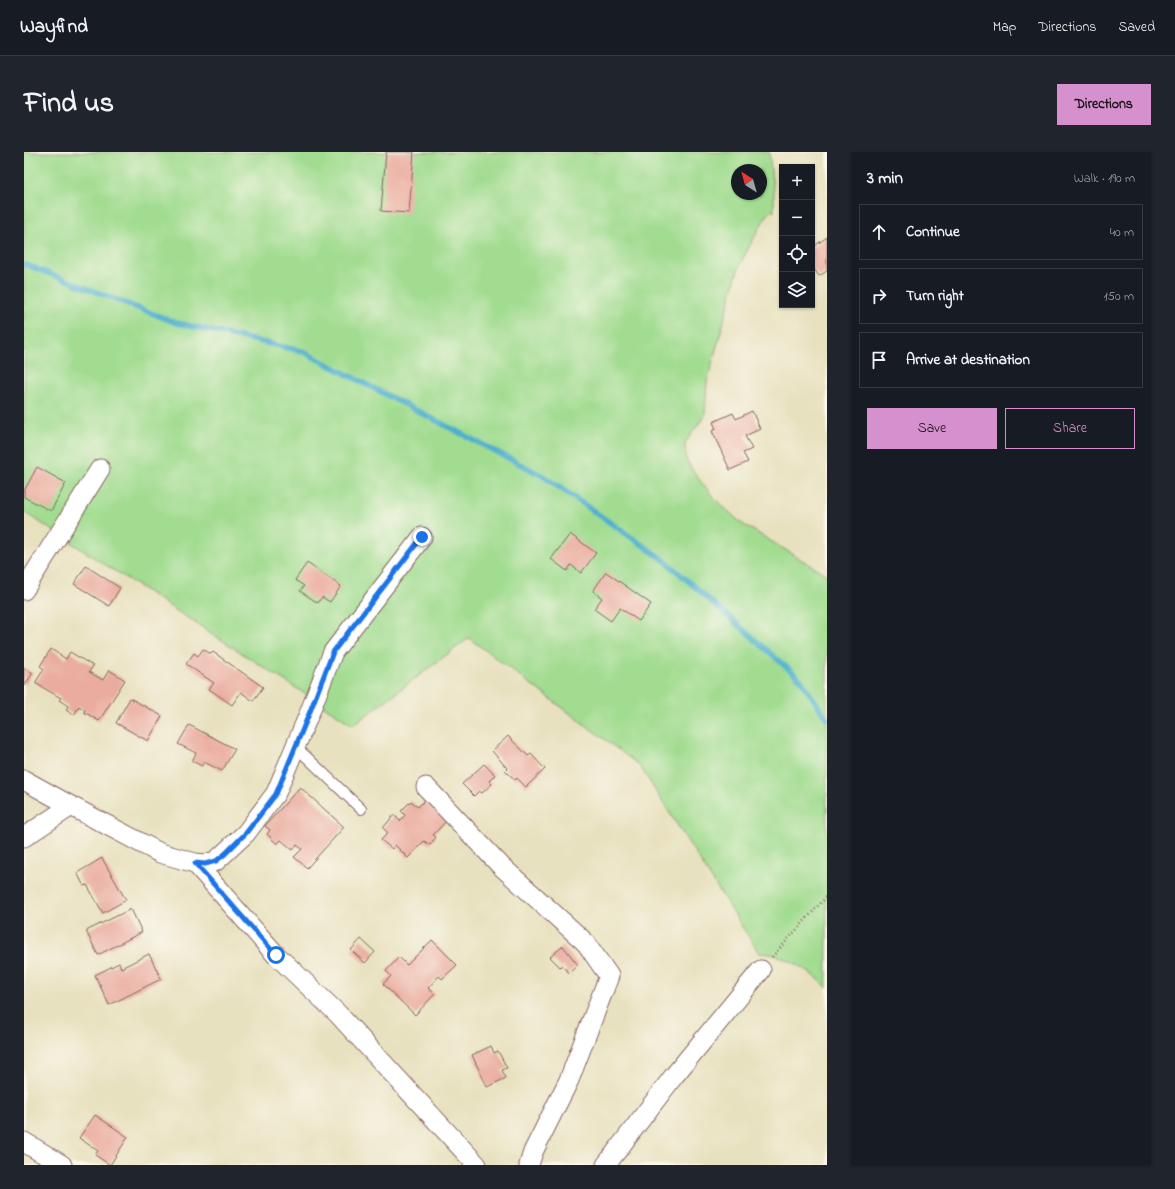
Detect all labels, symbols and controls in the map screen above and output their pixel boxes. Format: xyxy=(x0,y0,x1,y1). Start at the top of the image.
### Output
text: Wayfind xyxy=(20,14,88,41)
text: Map xyxy=(993,17,1016,38)
text: Directions xyxy=(1038,17,1096,38)
text: Saved xyxy=(1118,17,1155,38)
text: Find us xyxy=(24,84,114,125)
button: Directions xyxy=(1057,84,1151,125)
north arrow xyxy=(731,164,767,200)
map controls xyxy=(779,164,815,308)
button: + xyxy=(779,164,815,200)
text: 3 min xyxy=(867,166,903,191)
text: Walk · 190 m xyxy=(1074,169,1135,188)
button: − xyxy=(779,200,815,236)
icon: ahead xyxy=(868,221,890,243)
text: Continue xyxy=(906,221,960,243)
text: 40 m xyxy=(1110,223,1134,242)
button: locate xyxy=(779,236,815,272)
button: layers xyxy=(779,272,815,308)
icon: right xyxy=(868,285,890,307)
text: Turn right xyxy=(906,285,964,307)
text: 150 m xyxy=(1103,287,1134,306)
icon: arrive xyxy=(868,349,890,371)
text: Arrive at destination xyxy=(906,349,1030,371)
button: Save xyxy=(867,408,997,449)
button: Share xyxy=(1005,408,1135,449)
route end xyxy=(413,528,431,546)
route start xyxy=(267,946,285,964)

